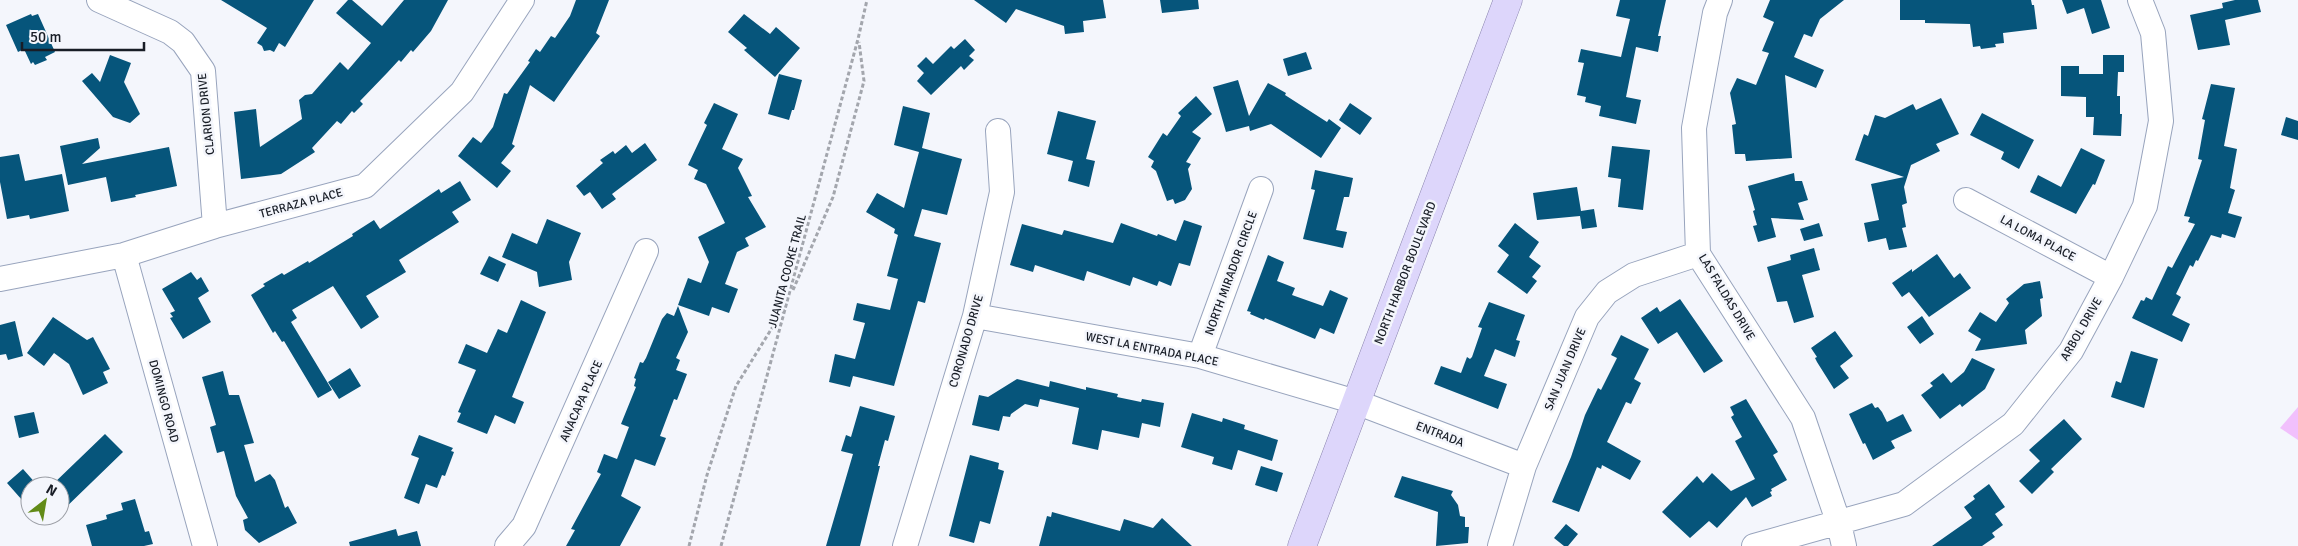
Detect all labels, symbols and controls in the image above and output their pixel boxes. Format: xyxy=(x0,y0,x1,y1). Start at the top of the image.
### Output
scale bar xyxy=(22,20,145,52)
text: 50 m xyxy=(30,28,61,46)
street label: CLARION DRIVE xyxy=(195,72,218,156)
street label: TERRAZA PLACE xyxy=(258,185,344,222)
street label: NORTH HARBOR BOULEVARD xyxy=(1371,199,1440,347)
street label: NORTH MIRADOR CIRCLE xyxy=(1202,209,1261,337)
street label: LA LOMA PLACE xyxy=(1997,212,2078,265)
street label: JUANITA COOKE TRAIL xyxy=(765,213,810,330)
street label: LAS FALDAS DRIVE xyxy=(1695,251,1758,343)
street label: CORONADO DRIVE xyxy=(946,293,987,389)
street label: ARBOL DRIVE xyxy=(2057,295,2106,364)
street label: SAN JUAN DRIVE xyxy=(1541,325,1590,413)
street label: WEST LA ENTRADA PLACE xyxy=(1084,329,1220,370)
street label: DOMINGO ROAD xyxy=(145,358,182,444)
street label: ANACAPA PLACE xyxy=(557,358,606,444)
street label: ENTRADA xyxy=(1414,418,1467,451)
north arrow xyxy=(20,476,70,526)
text: N xyxy=(43,480,60,500)

